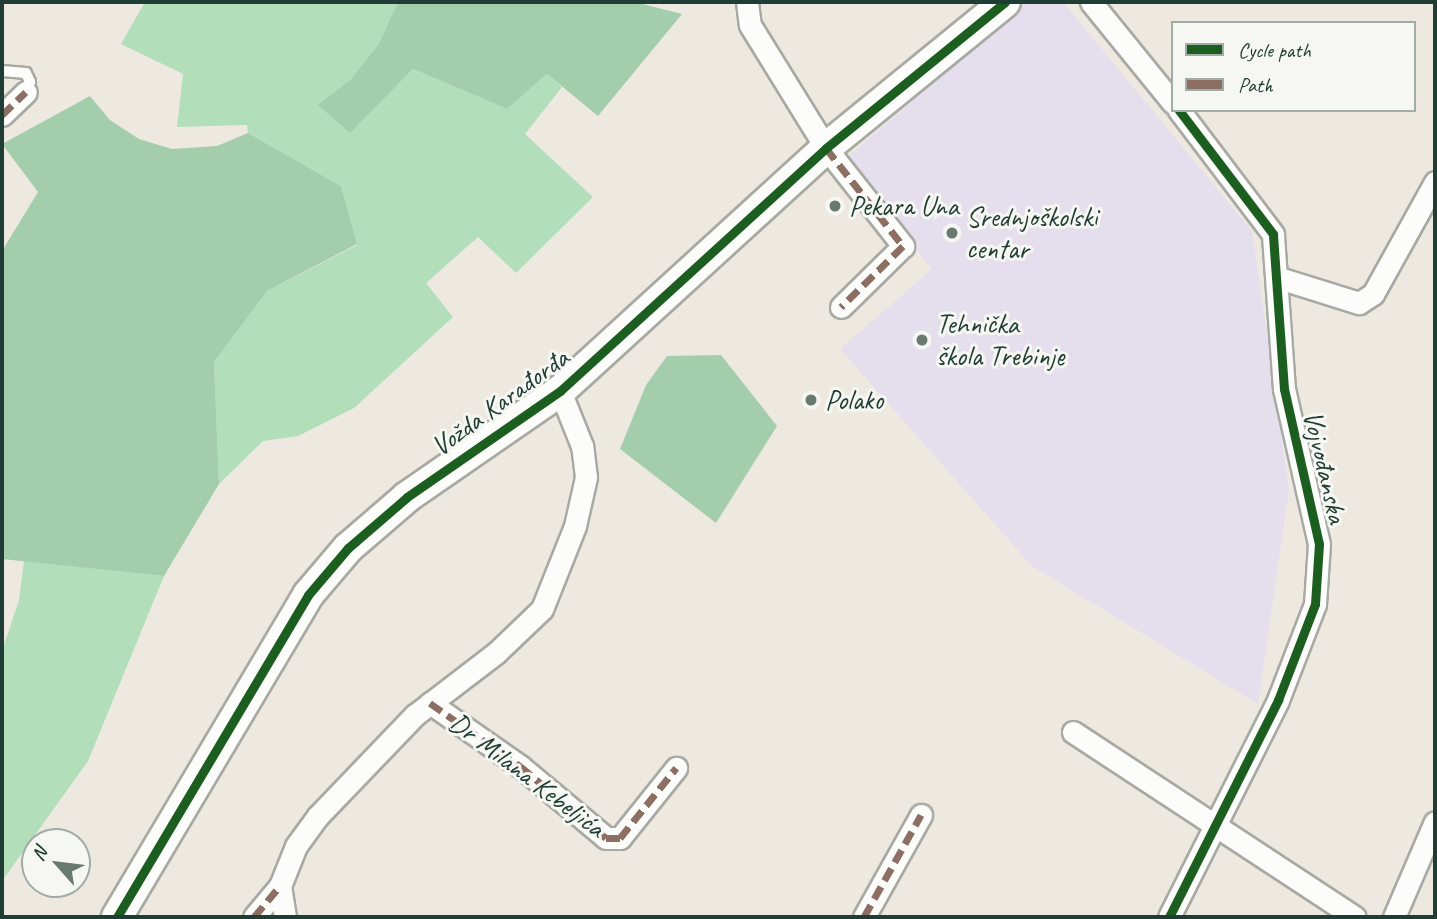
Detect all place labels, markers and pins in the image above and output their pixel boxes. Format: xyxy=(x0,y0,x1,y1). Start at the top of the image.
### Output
place label: Pekara Una xyxy=(849,189,959,223)
marker: Pekara Una xyxy=(827,198,843,214)
place label: Srednjoškolski centar xyxy=(966,200,1097,266)
marker: Srednjoškolski centar xyxy=(944,225,960,241)
place label: Tehnička škola Trebinje xyxy=(936,307,1063,373)
marker: Tehnička škola Trebinje xyxy=(914,332,930,348)
place label: Polako xyxy=(825,383,883,417)
marker: Polako xyxy=(803,392,819,408)

